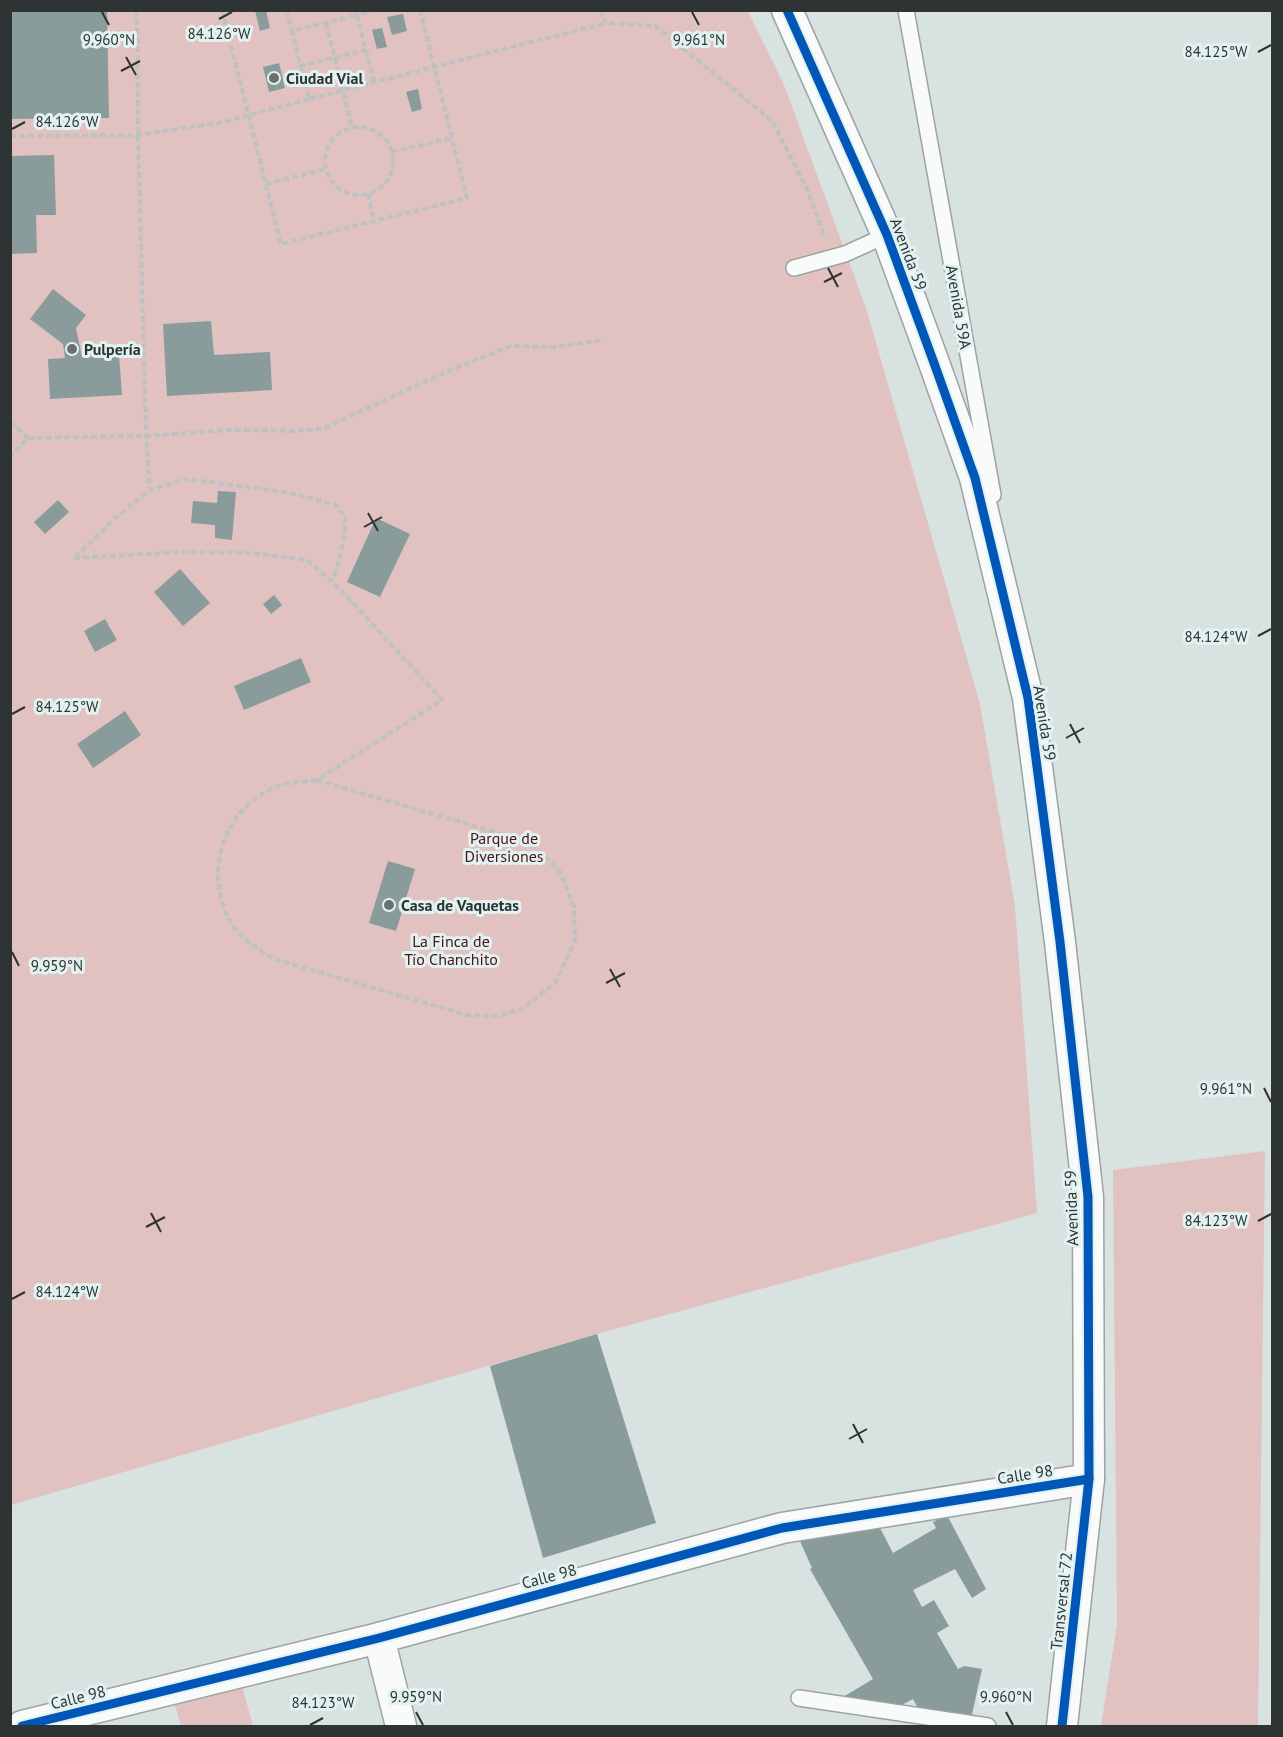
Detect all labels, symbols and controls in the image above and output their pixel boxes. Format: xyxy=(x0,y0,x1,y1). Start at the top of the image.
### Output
text: 84.126°W xyxy=(188,24,251,43)
text: 9.960°N xyxy=(83,30,135,49)
text: 9.961°N xyxy=(673,30,725,49)
text: 84.125°W xyxy=(1185,42,1248,61)
place label: Ciudad Vial xyxy=(286,68,363,88)
marker: Ciudad Vial xyxy=(267,71,281,85)
text: 84.126°W xyxy=(36,112,99,131)
street label: Avenida 59 xyxy=(886,215,932,293)
street label: Avenida 59A xyxy=(942,263,976,351)
place label: Pulpería xyxy=(84,339,141,359)
marker: Pulpería xyxy=(65,342,79,356)
text: 84.124°W xyxy=(1185,627,1248,646)
street label: Avenida 59 xyxy=(1029,684,1061,762)
text: 84.125°W xyxy=(36,697,99,716)
park label: Parque de Diversiones xyxy=(464,828,544,866)
place label: Casa de Vaquetas xyxy=(401,895,519,915)
marker: Casa de Vaquetas xyxy=(382,898,396,912)
park label: La Finca de Tío Chanchito xyxy=(404,931,498,969)
text: 9.959°N xyxy=(31,956,83,975)
text: 9.961°N xyxy=(1200,1079,1252,1098)
street label: Avenida 59 xyxy=(1060,1170,1082,1246)
text: 84.123°W xyxy=(1185,1211,1248,1230)
text: 84.124°W xyxy=(36,1282,99,1301)
street label: Calle 98 xyxy=(996,1460,1054,1488)
street label: Transversal 72 xyxy=(1046,1551,1076,1651)
street label: Calle 98 xyxy=(519,1559,579,1593)
street label: Calle 98 xyxy=(48,1681,108,1713)
text: 9.959°N xyxy=(390,1687,442,1706)
text: 9.960°N xyxy=(980,1687,1032,1706)
text: 84.123°W xyxy=(292,1693,355,1712)

